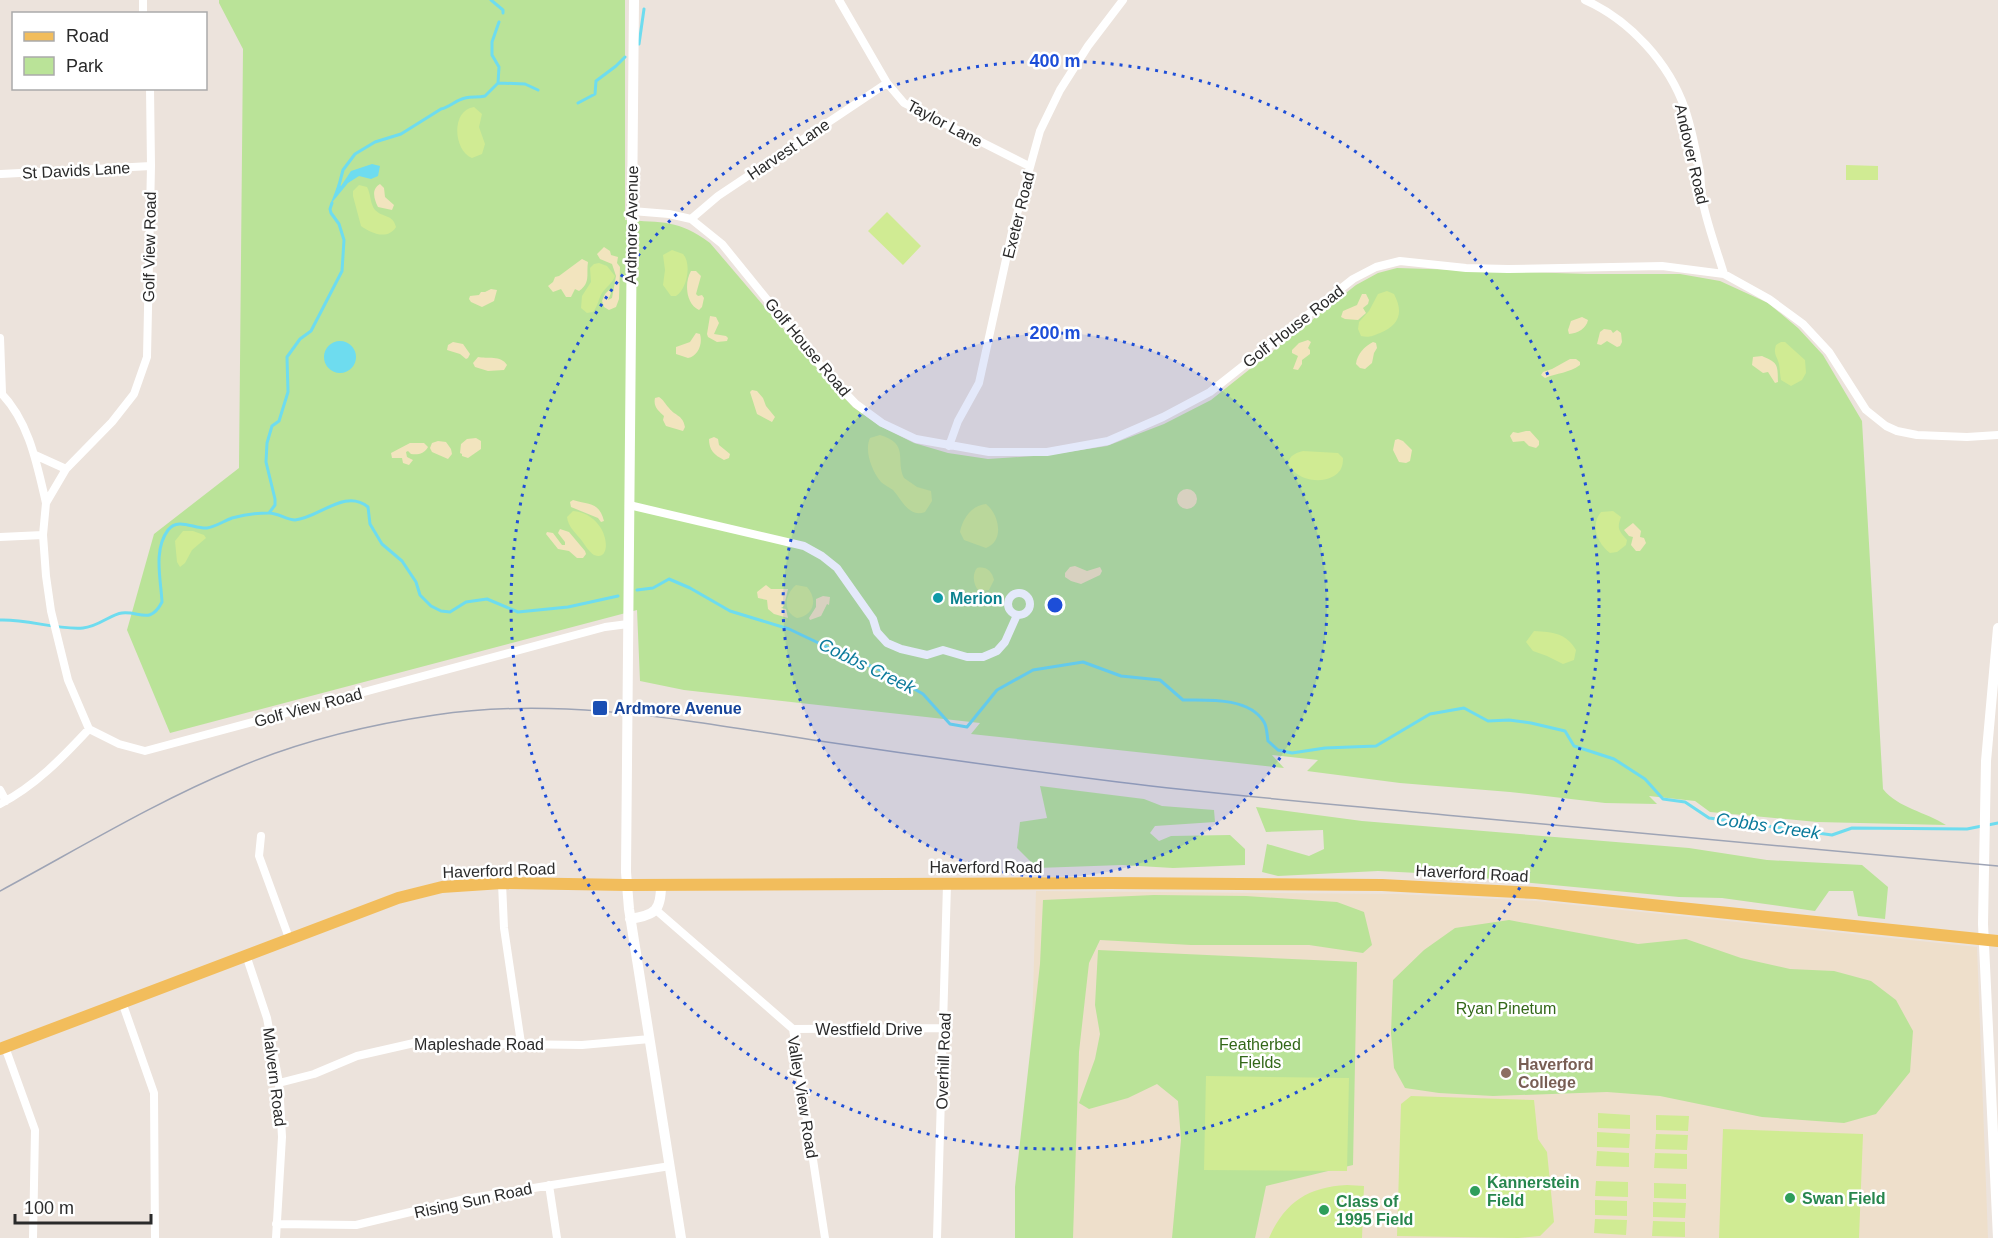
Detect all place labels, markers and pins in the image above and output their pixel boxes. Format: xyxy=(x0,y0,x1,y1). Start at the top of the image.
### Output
place label: Merion xyxy=(950,590,1002,607)
marker: Merion xyxy=(931,591,945,605)
centre of rings xyxy=(1045,595,1065,615)
marker: Ardmore Avenue xyxy=(591,699,609,717)
place label: Ardmore Avenue xyxy=(614,700,742,717)
place label: Haverford College xyxy=(1518,1056,1594,1091)
marker: Haverford College xyxy=(1499,1066,1513,1080)
place label: Kannerstein Field xyxy=(1487,1174,1579,1209)
marker: Kannerstein Field xyxy=(1468,1184,1482,1198)
place label: Swan Field xyxy=(1802,1190,1886,1207)
marker: Swan Field xyxy=(1783,1191,1797,1205)
place label: Class of 1995 Field xyxy=(1336,1193,1413,1228)
marker: Class of 1995 Field xyxy=(1317,1203,1331,1217)

